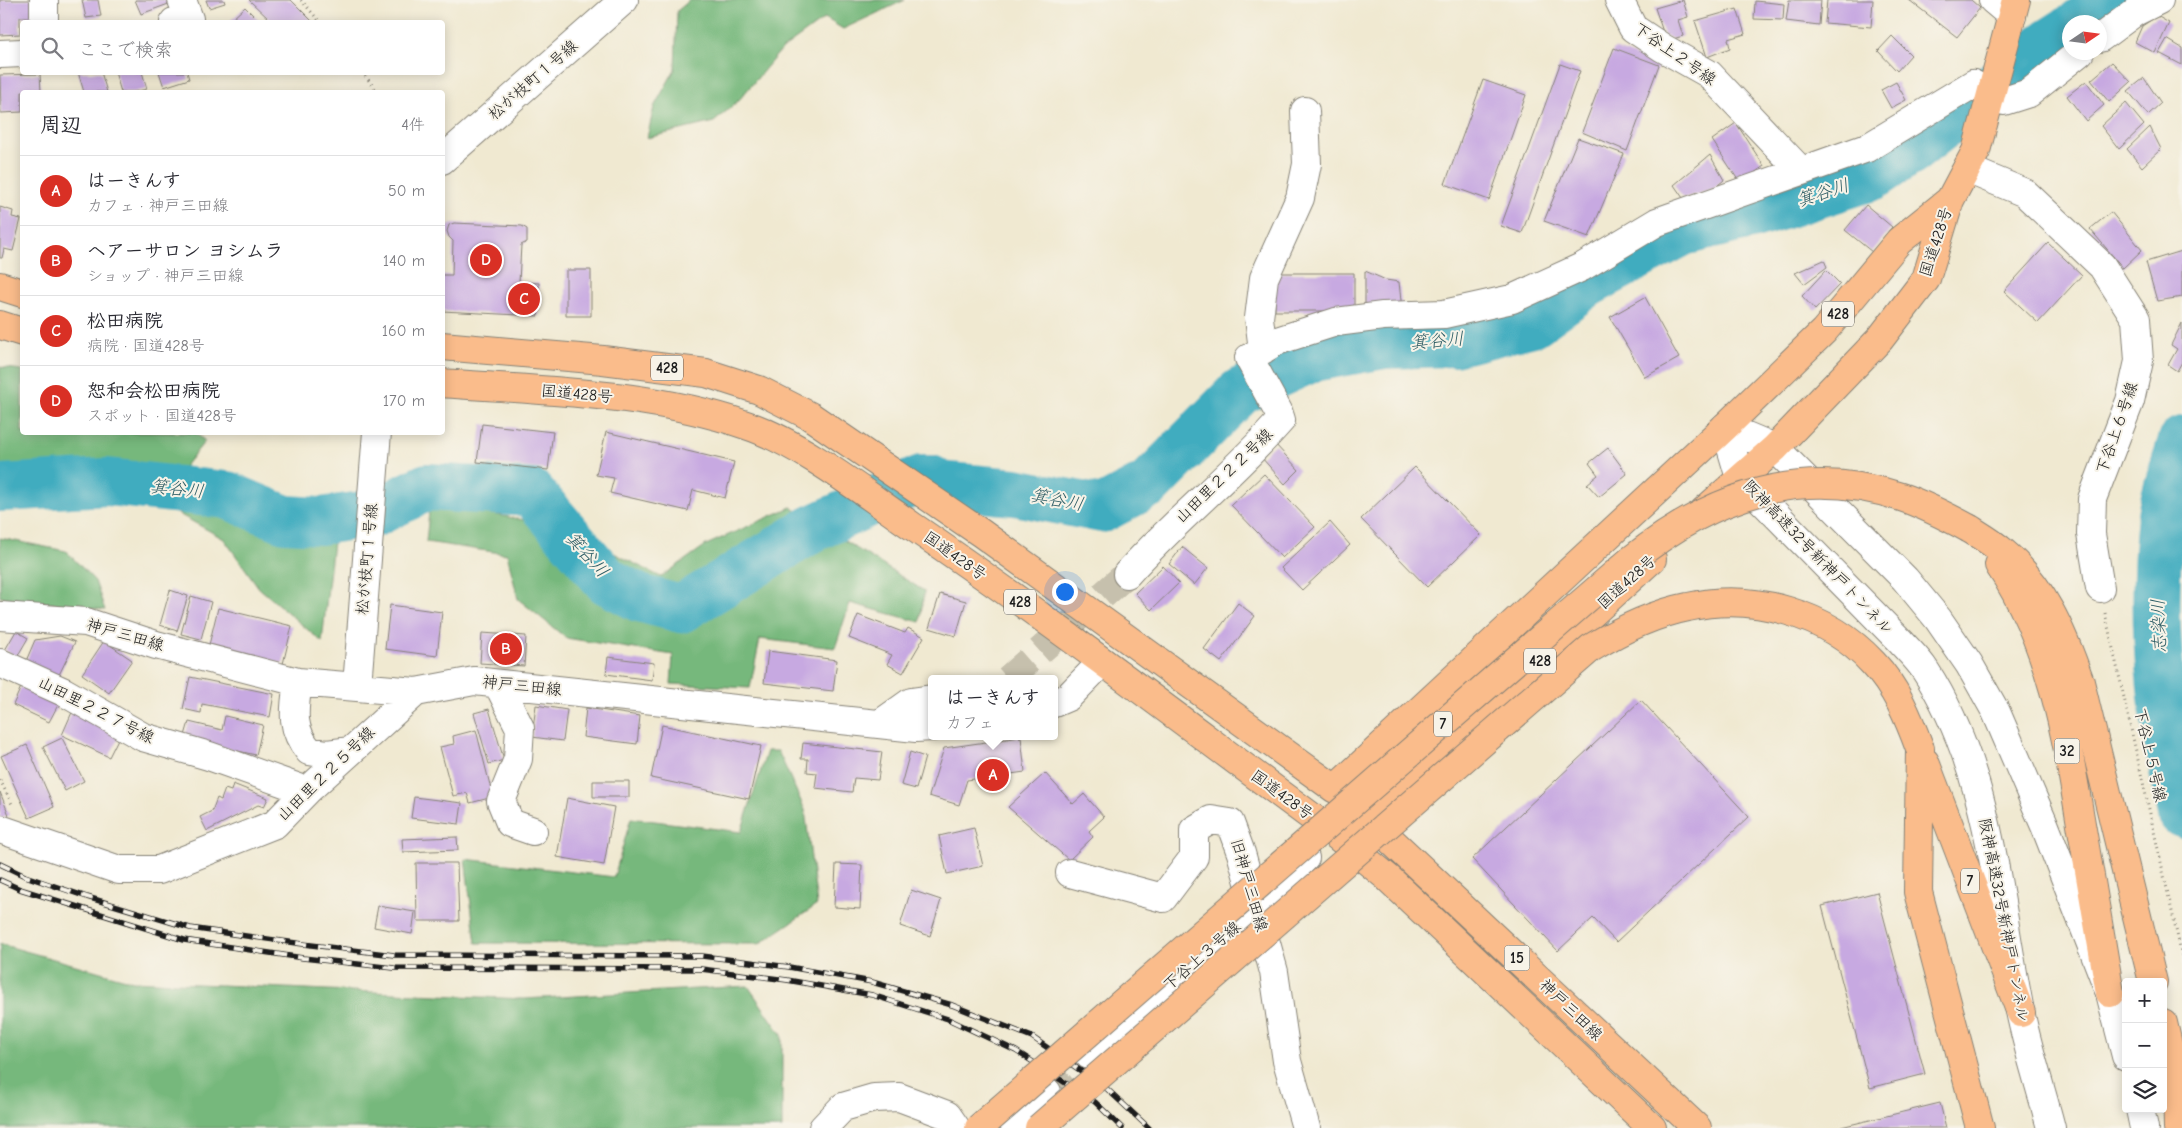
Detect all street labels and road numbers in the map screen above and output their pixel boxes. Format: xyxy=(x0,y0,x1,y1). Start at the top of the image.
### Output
street label: 下谷上２号線 xyxy=(1631,19,1719,89)
street label: 松が枝町１号線 xyxy=(485,36,581,124)
street label: 国道428号 xyxy=(1916,205,1956,279)
road number: 428 xyxy=(1822,302,1854,326)
road number: 428 xyxy=(651,356,683,380)
street label: 下谷上６号線 xyxy=(2093,380,2141,476)
street label: 国道428号 xyxy=(540,382,614,406)
street label: 山田里２２２号線 xyxy=(1172,425,1276,527)
street label: 阪神高速32号新神戸トンネル xyxy=(1740,476,1896,638)
street label: 松が枝町１号線 xyxy=(353,502,381,616)
street label: 国道428号 xyxy=(920,528,990,584)
street label: 国道428号 xyxy=(1594,551,1660,613)
road number: 428 xyxy=(1004,590,1036,614)
street label: 神戸三田線 xyxy=(84,615,166,655)
road number: 428 xyxy=(1524,648,1556,674)
street label: 山田里２２７号線 xyxy=(35,673,157,747)
street label: 神戸三田線 xyxy=(481,673,563,699)
street label: 下谷上５号線 xyxy=(2130,706,2170,804)
road number: 7 xyxy=(1434,712,1452,736)
street label: 山田里２２５号線 xyxy=(274,723,378,825)
road number: 32 xyxy=(2054,738,2080,764)
street label: 国道428号 xyxy=(1247,766,1317,824)
street label: 阪神高速32号新神戸トンネル xyxy=(1975,817,2033,1023)
street label: 旧神戸三田線 xyxy=(1227,836,1271,934)
road number: 7 xyxy=(1961,868,1979,894)
street label: 下谷上３号線 xyxy=(1160,918,1244,994)
road number: 15 xyxy=(1504,946,1530,970)
street label: 神戸三田線 xyxy=(1536,976,1606,1044)

